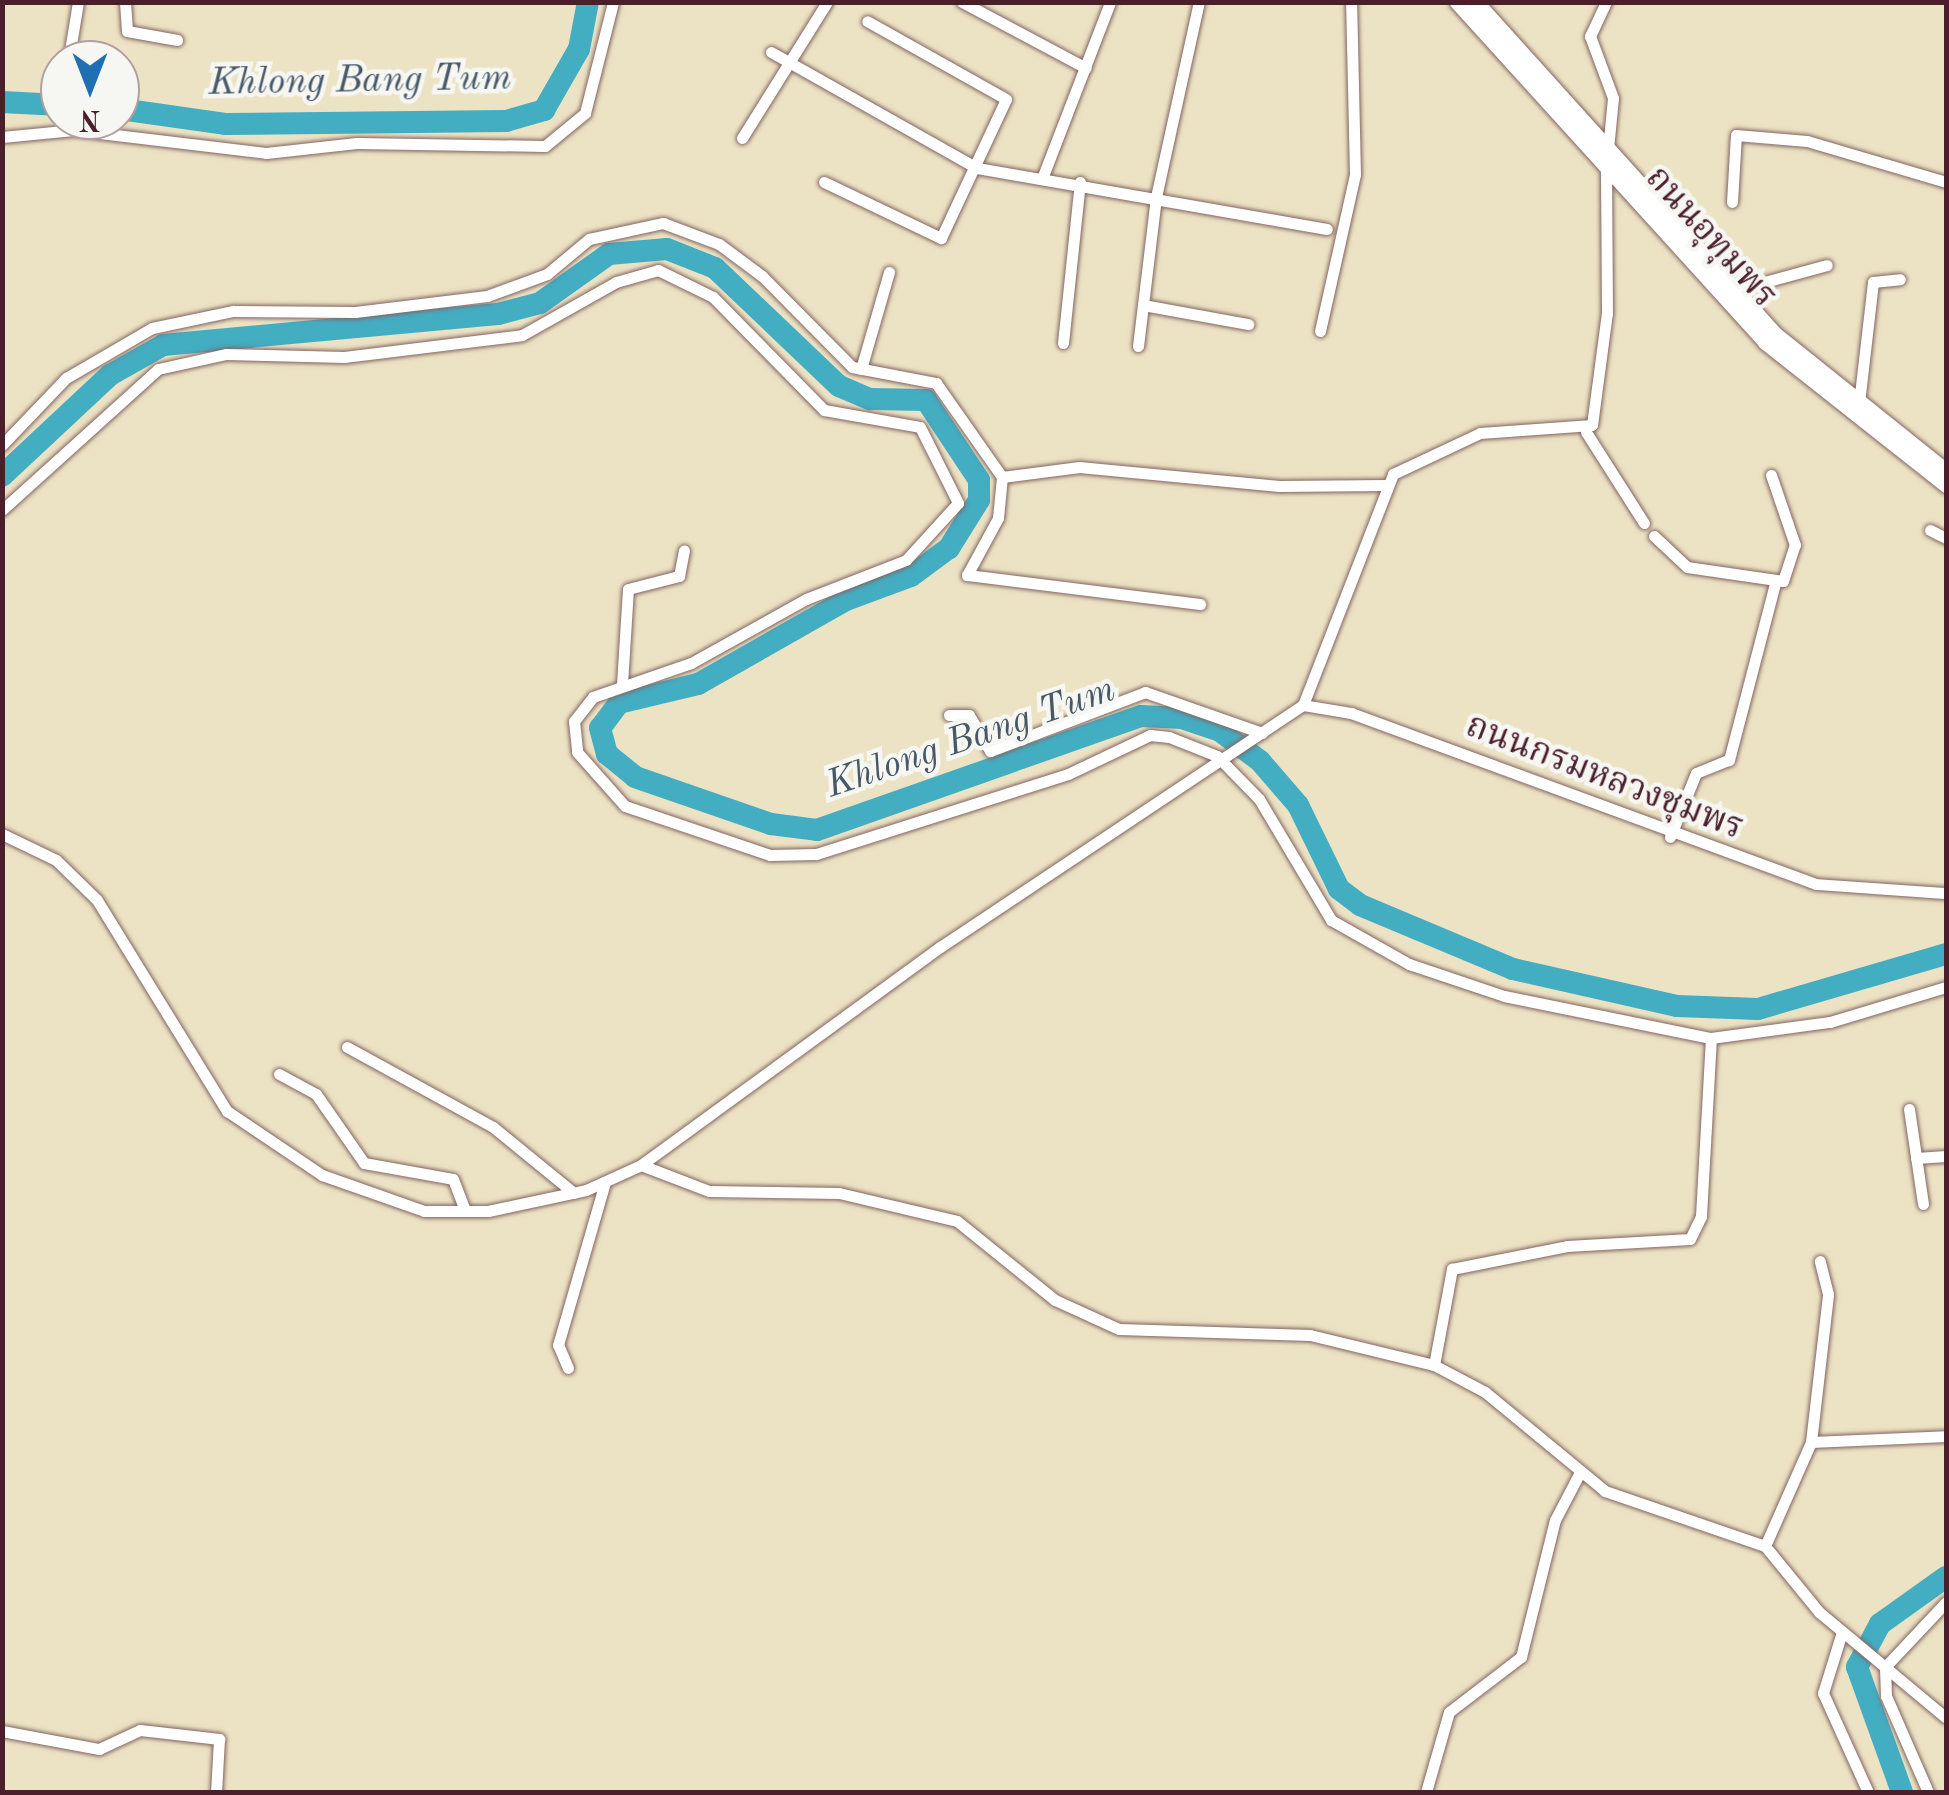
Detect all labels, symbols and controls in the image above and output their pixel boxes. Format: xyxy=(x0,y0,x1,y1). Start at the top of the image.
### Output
north arrow xyxy=(40,40,140,140)
water label: Khlong Bang Tum xyxy=(208,57,512,107)
text: N xyxy=(79,104,101,132)
street label: ถนนอุทุมพร xyxy=(1635,158,1785,318)
water label: Khlong Bang Tum xyxy=(820,668,1122,810)
street label: ถนนกรมหลวงชุมพร xyxy=(1459,706,1749,850)

